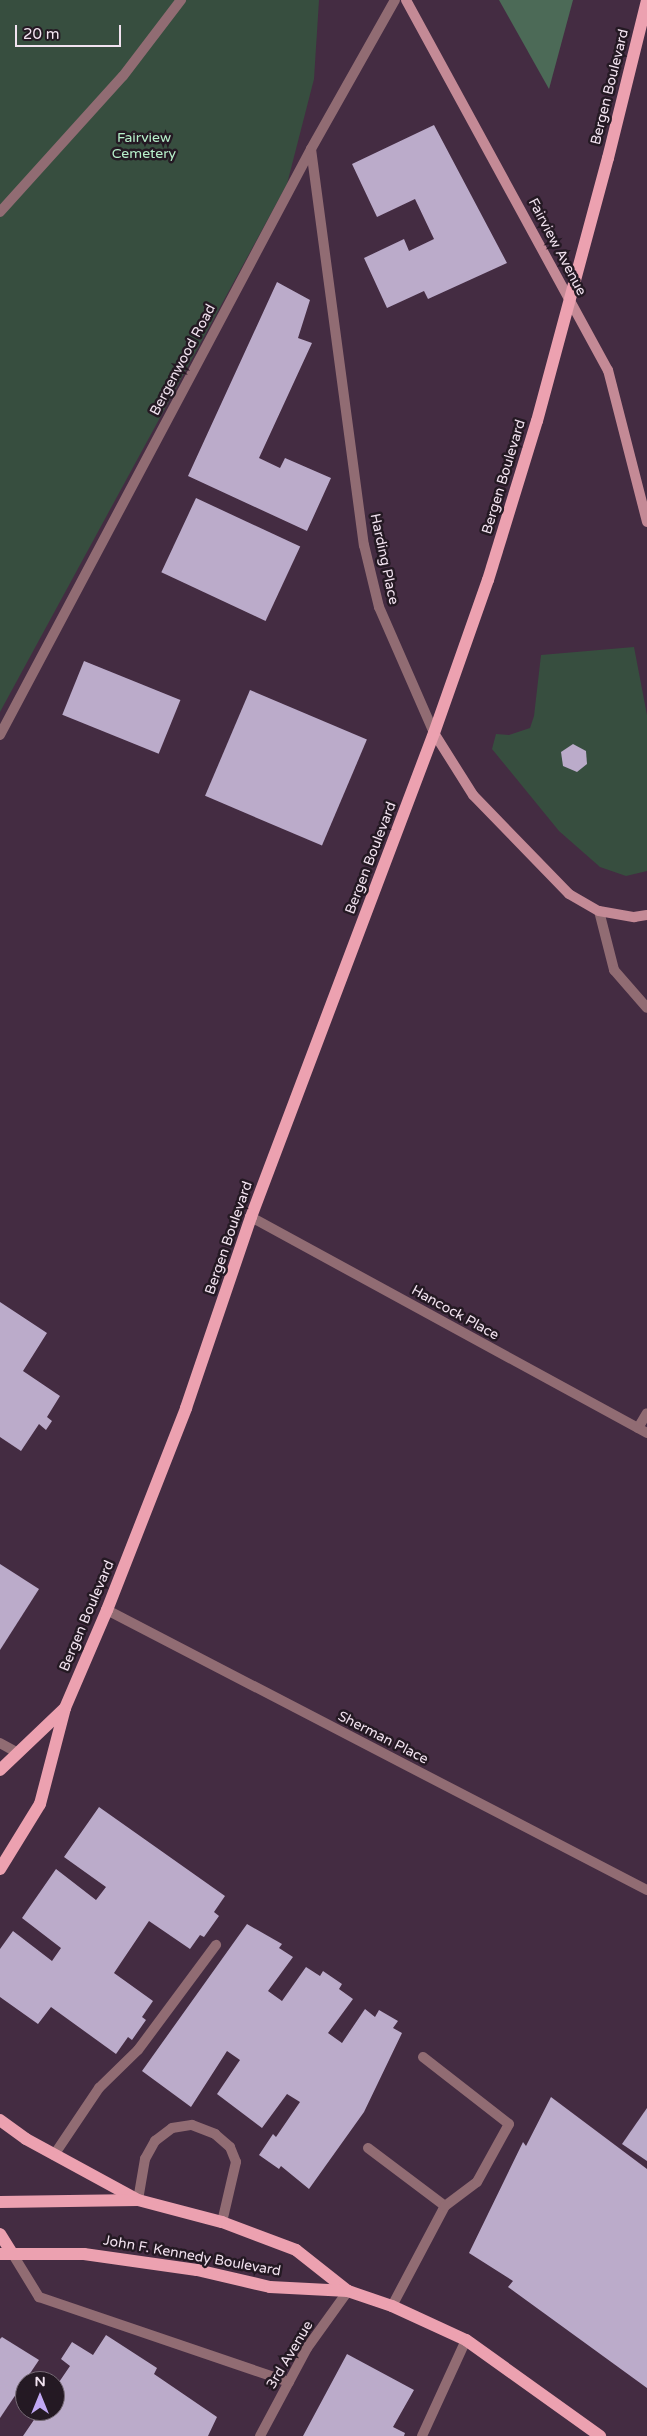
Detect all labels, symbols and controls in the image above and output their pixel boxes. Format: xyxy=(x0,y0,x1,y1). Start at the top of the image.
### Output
scale bar xyxy=(18,15,124,47)
text: 20 m xyxy=(23,25,60,43)
street label: Bergen Boulevard xyxy=(587,27,633,147)
park label: Fairview Cemetery xyxy=(112,130,176,162)
street label: Fairview Avenue xyxy=(524,195,590,299)
street label: Bergenwood Road xyxy=(147,302,219,418)
street label: Bergen Boulevard xyxy=(479,418,529,536)
street label: Harding Place xyxy=(366,512,402,606)
street label: Bergen Boulevard xyxy=(342,800,400,916)
street label: Bergen Boulevard xyxy=(202,1179,256,1297)
street label: Hancock Place xyxy=(408,1282,502,1344)
street label: Bergen Boulevard xyxy=(56,1558,118,1674)
street label: Sherman Place xyxy=(335,1708,431,1768)
street label: John F. Kennedy Boulevard xyxy=(102,2232,282,2280)
street label: 3rd Avenue xyxy=(263,2318,317,2392)
north arrow xyxy=(15,2371,65,2421)
text: N xyxy=(34,2373,46,2390)

